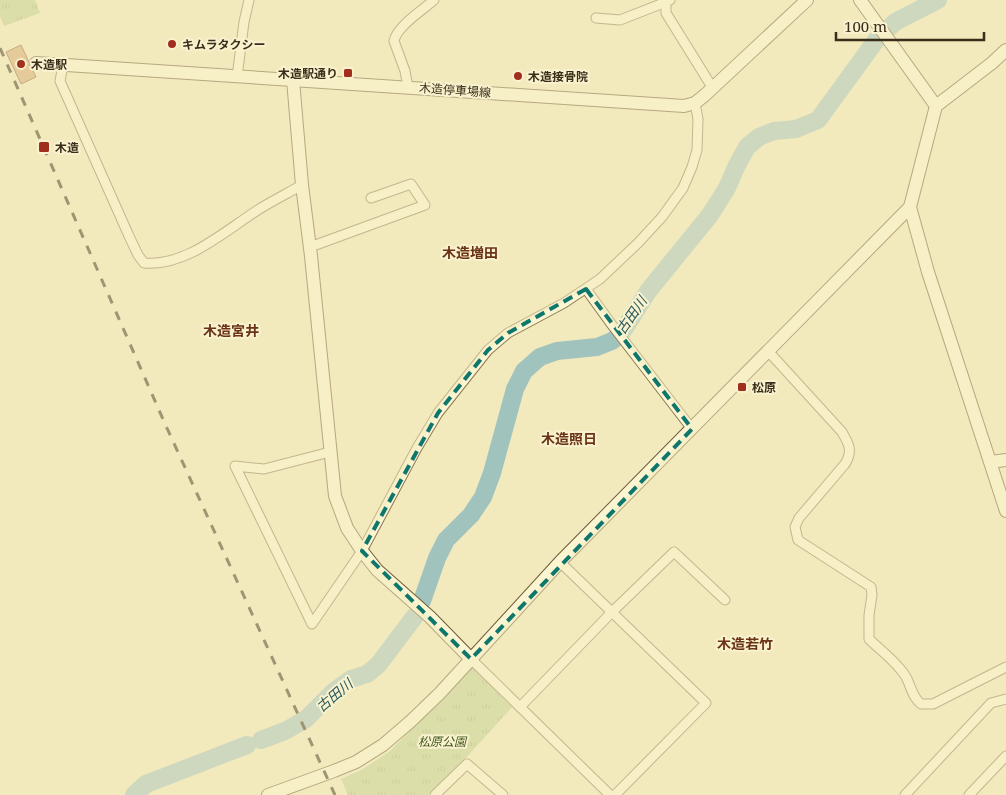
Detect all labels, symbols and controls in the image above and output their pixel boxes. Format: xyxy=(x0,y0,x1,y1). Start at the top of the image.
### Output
scale bar xyxy=(836,10,984,42)
text: 100 m xyxy=(844,16,887,36)
place label: キムラタクシー xyxy=(182,36,265,53)
marker: キムラタクシー xyxy=(166,38,178,50)
place label: 木造駅 xyxy=(31,56,67,73)
marker: 木造駅 xyxy=(15,58,27,70)
place label: 木造駅通り xyxy=(278,65,338,82)
marker: 木造駅通り xyxy=(342,67,354,79)
place label: 木造接骨院 xyxy=(528,68,588,85)
marker: 木造接骨院 xyxy=(512,70,524,82)
street label: 木造停車場線 xyxy=(418,79,492,101)
place label: 木造 xyxy=(55,139,79,156)
marker: 木造 xyxy=(37,140,51,154)
district label: 木造増田 xyxy=(442,243,498,262)
water label: 古田川 xyxy=(611,291,652,338)
district label: 木造宮井 xyxy=(203,321,259,340)
place label: 松原 xyxy=(752,379,776,396)
marker: 松原 xyxy=(736,381,748,393)
district label: 木造照日 xyxy=(541,429,597,448)
district label: 木造若竹 xyxy=(717,634,773,653)
water label: 古田川 xyxy=(312,673,358,716)
park label: 松原公園 xyxy=(418,733,468,750)

